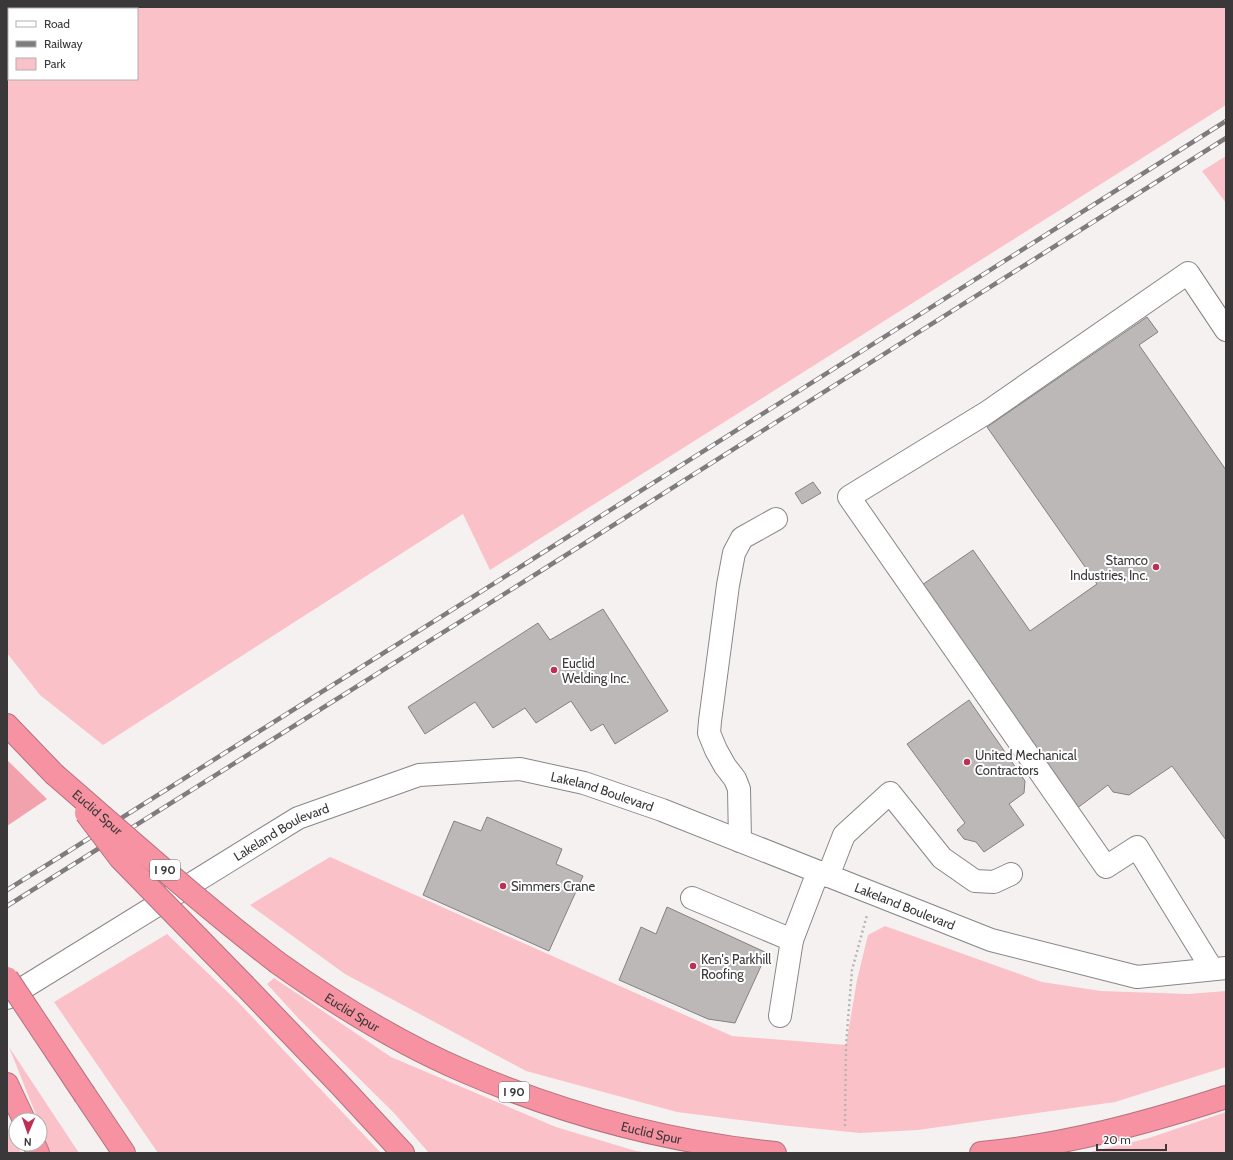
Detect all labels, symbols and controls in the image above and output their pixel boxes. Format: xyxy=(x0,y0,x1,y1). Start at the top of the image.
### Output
legend xyxy=(8,8,138,80)
text: Road xyxy=(44,16,70,31)
text: Railway xyxy=(44,36,82,51)
text: Park xyxy=(44,56,66,71)
place label: Stamco Industries, Inc. xyxy=(1070,552,1148,583)
marker: Stamco Industries, Inc. xyxy=(1151,562,1161,572)
place label: Euclid Welding Inc. xyxy=(562,655,629,686)
marker: Euclid Welding Inc. xyxy=(549,665,559,675)
place label: United Mechanical Contractors xyxy=(975,747,1077,778)
marker: United Mechanical Contractors xyxy=(962,757,972,767)
street label: Lakeland Boulevard xyxy=(549,768,656,814)
street label: Euclid Spur xyxy=(69,786,127,839)
street label: Lakeland Boulevard xyxy=(230,800,331,864)
road number: I 90 xyxy=(150,860,180,880)
place label: Simmers Crane xyxy=(511,878,596,894)
street label: Lakeland Boulevard xyxy=(852,879,958,933)
marker: Simmers Crane xyxy=(498,881,508,891)
place label: Ken's Parkhill Roofing xyxy=(701,951,771,982)
marker: Ken's Parkhill Roofing xyxy=(688,961,698,971)
street label: Euclid Spur xyxy=(322,989,383,1035)
road number: I 90 xyxy=(499,1082,529,1102)
north arrow xyxy=(8,1112,48,1152)
street label: Euclid Spur xyxy=(620,1118,684,1147)
scale bar xyxy=(1097,1126,1166,1152)
text: 20 m xyxy=(1103,1132,1131,1147)
text: N xyxy=(24,1135,32,1149)

